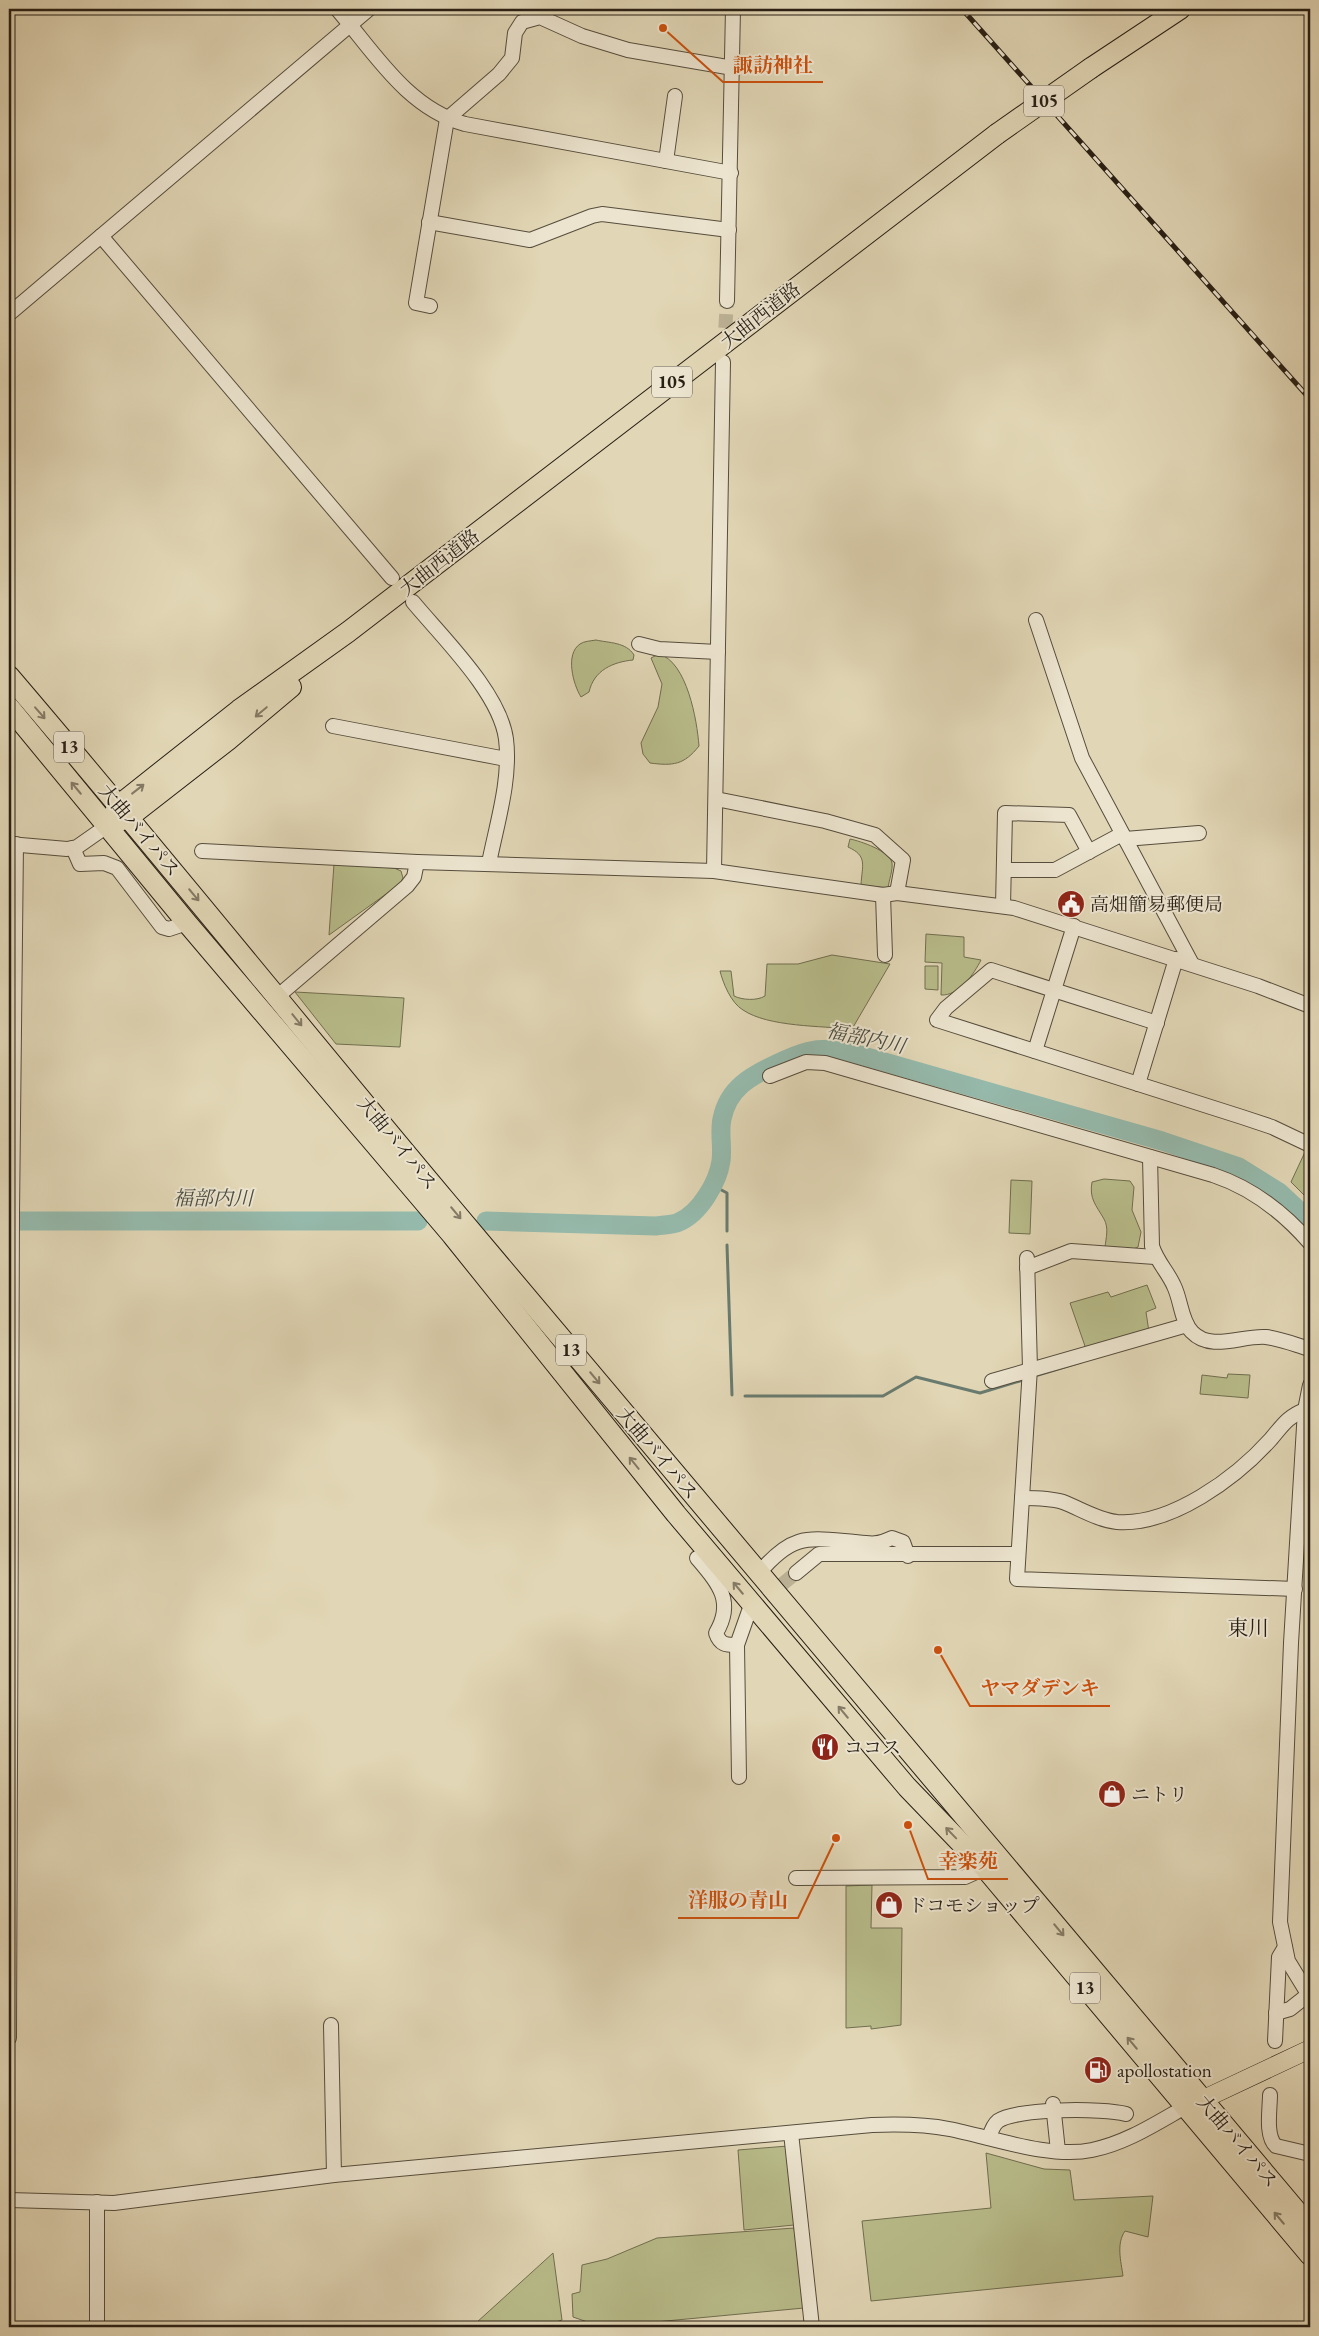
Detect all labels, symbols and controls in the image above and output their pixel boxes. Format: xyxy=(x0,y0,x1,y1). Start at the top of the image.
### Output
callout: 諏訪神社 xyxy=(723,47,823,82)
text: 諏訪神社 xyxy=(733,52,813,78)
road number: 105 xyxy=(1024,85,1064,116)
street label: 大曲西道路 xyxy=(715,276,805,354)
road number: 105 xyxy=(652,367,692,398)
street label: 大曲西道路 xyxy=(394,523,484,601)
one-way arrow xyxy=(35,707,46,720)
one-way arrow xyxy=(254,707,267,718)
road number: 13 xyxy=(54,732,84,762)
street label: 大曲バイパス xyxy=(94,779,186,882)
one-way arrow xyxy=(71,782,82,795)
one-way arrow xyxy=(131,784,144,795)
one-way arrow xyxy=(188,888,199,901)
public building icon: 高畑簡易郵便局 xyxy=(1056,889,1086,919)
place label: 高畑簡易郵便局 xyxy=(1090,892,1223,917)
one-way arrow xyxy=(292,1013,303,1026)
water label: 福部内川 xyxy=(824,1017,910,1059)
street label: 大曲バイパス xyxy=(352,1091,443,1195)
water label: 福部内川 xyxy=(173,1185,255,1211)
one-way arrow xyxy=(450,1207,462,1220)
road number: 13 xyxy=(556,1334,586,1366)
one-way arrow xyxy=(589,1371,600,1384)
street label: 大曲バイパス xyxy=(612,1402,704,1505)
one-way arrow xyxy=(629,1456,640,1469)
one-way arrow xyxy=(732,1581,744,1594)
district label: 東川 xyxy=(1227,1614,1269,1641)
callout: ヤマダデンキ xyxy=(970,1671,1110,1706)
text: ヤマダデンキ xyxy=(980,1675,1100,1701)
one-way arrow xyxy=(837,1705,849,1718)
restaurant icon: ココス xyxy=(810,1732,840,1762)
place label: ココス xyxy=(844,1735,901,1760)
shop icon: ニトリ xyxy=(1097,1779,1127,1809)
place label: ニトリ xyxy=(1131,1782,1188,1807)
one-way arrow xyxy=(945,1827,957,1839)
callout: 幸楽苑 xyxy=(928,1844,1008,1879)
text: 幸楽苑 xyxy=(938,1848,998,1874)
callout: 洋服の青山 xyxy=(678,1883,798,1918)
text: 洋服の青山 xyxy=(688,1887,788,1913)
shop icon: ドコモショップ xyxy=(874,1890,904,1920)
place label: ドコモショップ xyxy=(908,1893,1040,1918)
one-way arrow xyxy=(1054,1924,1065,1937)
road number: 13 xyxy=(1070,1972,1100,2004)
one-way arrow xyxy=(1126,2037,1137,2050)
fuel station icon: apollostation xyxy=(1083,2055,1113,2085)
place label: apollostation xyxy=(1117,2058,1212,2083)
street label: 大曲バイパス xyxy=(1192,2090,1284,2193)
one-way arrow xyxy=(1273,2212,1284,2225)

